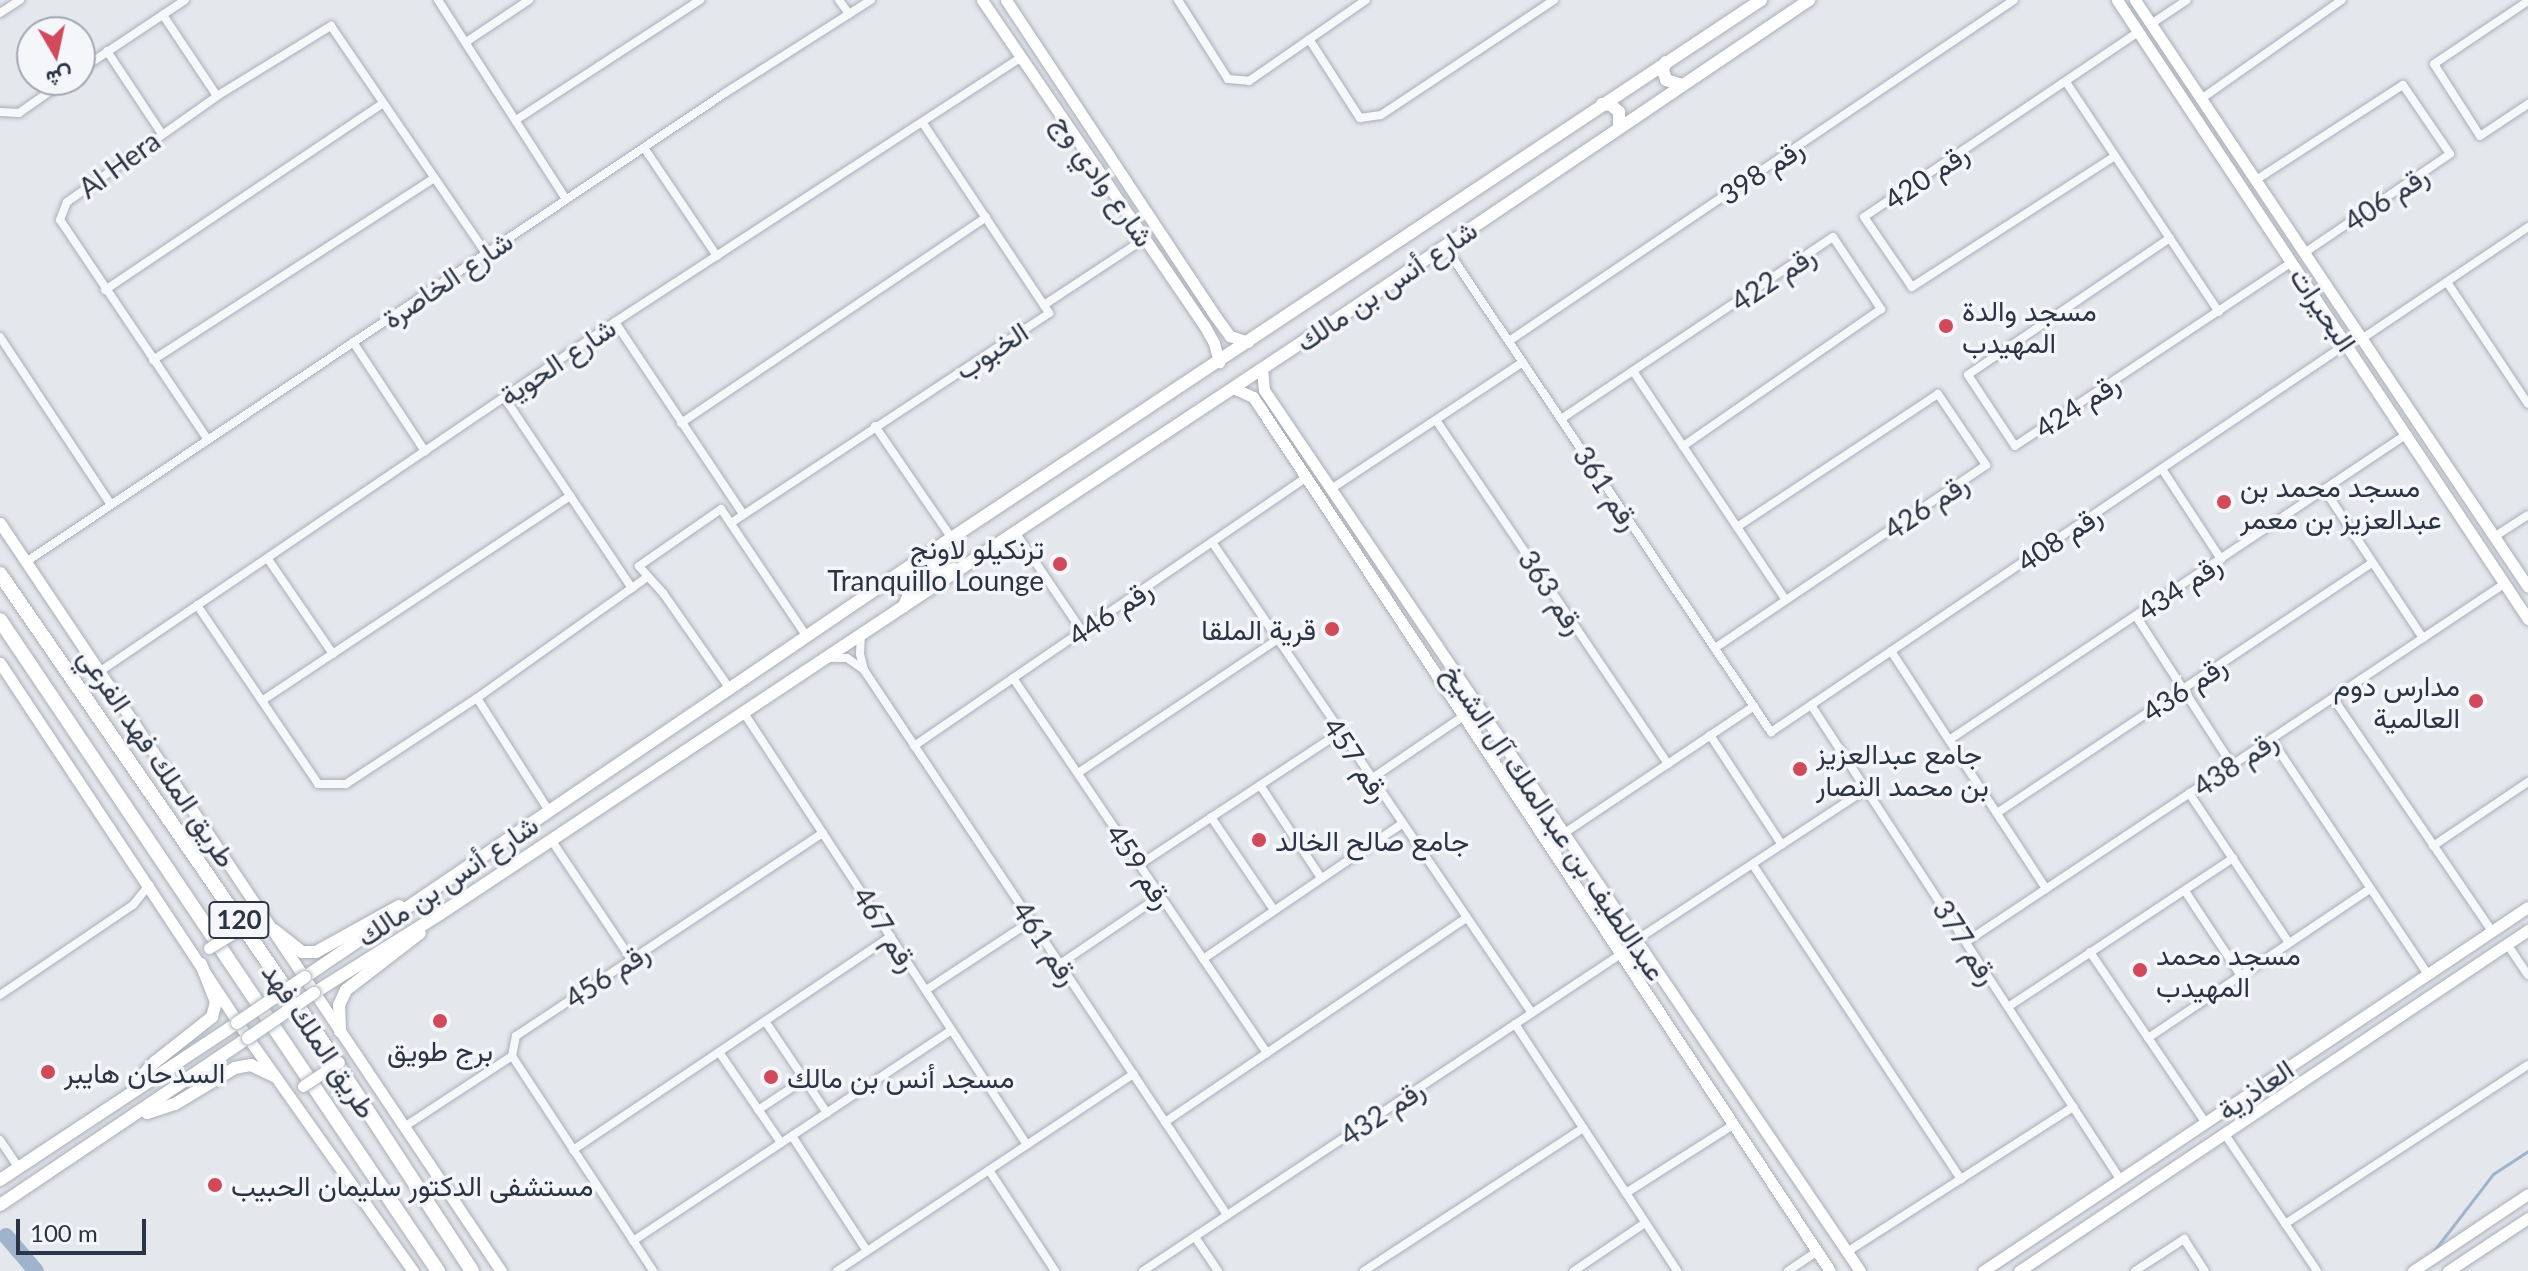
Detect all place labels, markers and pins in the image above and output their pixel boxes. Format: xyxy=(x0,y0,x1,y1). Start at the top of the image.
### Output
place label: مسجد والدة المهيدب xyxy=(1962,293,2097,359)
marker: مسجد والدة المهيدب xyxy=(1937,317,1955,335)
place label: مسجد محمد بن عبدالعزيز بن معمر xyxy=(2240,469,2442,535)
marker: مسجد محمد بن عبدالعزيز بن معمر xyxy=(2215,493,2233,511)
place label: ترنكيلو لاونج Tranquillo Lounge xyxy=(827,531,1044,597)
marker: ترنكيلو لاونج Tranquillo Lounge xyxy=(1051,555,1069,573)
place label: قرية الملقا xyxy=(1201,612,1316,646)
marker: قرية الملقا xyxy=(1323,620,1341,638)
place label: مدارس دوم العالمية xyxy=(2334,668,2460,734)
marker: مدارس دوم العالمية xyxy=(2467,692,2485,710)
place label: جامع عبدالعزيز بن محمد النصار xyxy=(1816,736,1989,802)
marker: جامع عبدالعزيز بن محمد النصار xyxy=(1791,760,1809,778)
place label: جامع صالح الخالد xyxy=(1275,823,1469,857)
marker: جامع صالح الخالد xyxy=(1250,831,1268,849)
place label: مسجد محمد المهيدب xyxy=(2156,937,2301,1003)
marker: مسجد محمد المهيدب xyxy=(2131,961,2149,979)
marker: برج طويق xyxy=(431,1012,449,1030)
place label: برج طويق xyxy=(387,1033,493,1067)
place label: السدحان هايبر xyxy=(64,1055,225,1089)
place label: مسجد أنس بن مالك xyxy=(787,1060,1014,1094)
marker: السدحان هايبر xyxy=(39,1063,57,1081)
marker: مسجد أنس بن مالك xyxy=(762,1068,780,1086)
place label: مستشفى الدكتور سليمان الحبيب xyxy=(231,1168,593,1202)
marker: مستشفى الدكتور سليمان الحبيب xyxy=(206,1176,224,1194)

